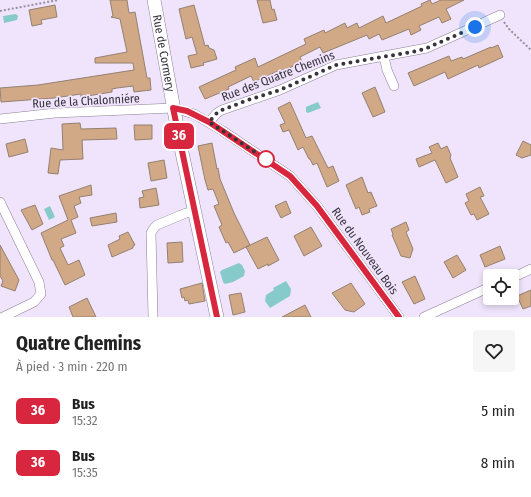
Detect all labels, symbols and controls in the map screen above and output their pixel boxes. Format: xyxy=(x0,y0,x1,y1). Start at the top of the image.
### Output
street label: Rue de Cormery xyxy=(150,14,178,93)
your location xyxy=(465,17,485,37)
street label: Rue des Quatre Chemins xyxy=(219,48,337,104)
street label: Rue de la Chalonniére xyxy=(32,91,140,111)
line badge: 36 xyxy=(161,123,197,149)
text: 36 xyxy=(172,127,186,144)
unlabelled marker xyxy=(257,150,275,168)
street label: Rue du Nouveau Bois xyxy=(329,205,401,297)
map controls xyxy=(483,269,519,305)
button: locate xyxy=(483,269,519,305)
button: heart xyxy=(473,330,515,372)
text: Quatre Chemins xyxy=(16,332,141,355)
text: À pied · 3 min · 220 m xyxy=(16,359,128,374)
text: Bus xyxy=(72,395,95,413)
text: 36 xyxy=(31,402,45,419)
text: 5 min xyxy=(481,402,515,420)
text: 15:32 xyxy=(72,413,97,428)
text: Bus xyxy=(72,447,95,465)
text: 36 xyxy=(31,454,45,471)
text: 8 min xyxy=(481,454,515,472)
text: 15:35 xyxy=(72,465,98,480)

